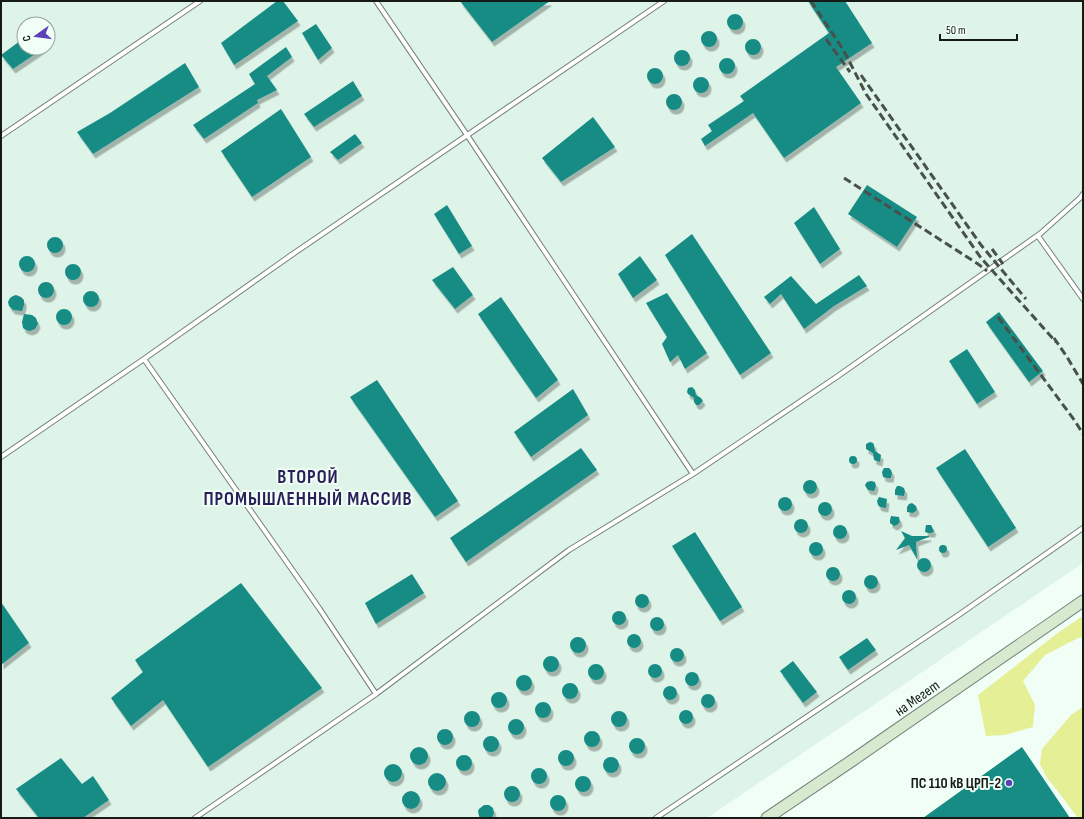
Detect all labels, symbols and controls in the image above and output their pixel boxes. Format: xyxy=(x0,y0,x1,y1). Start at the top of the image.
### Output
north arrow xyxy=(16,16,56,56)
scale bar xyxy=(940,16,1017,42)
text: 50 m xyxy=(946,23,966,38)
text: С xyxy=(20,34,34,43)
district label: ВТОРОЙ ПРОМЫШЛЕННЫЙ МАССИВ xyxy=(203,466,413,511)
street label: на Мегет xyxy=(891,676,943,721)
place label: ПС 110 кВ ЦРП-2 xyxy=(911,774,1001,793)
marker: ПС 110 кВ ЦРП-2 xyxy=(1004,778,1014,788)

